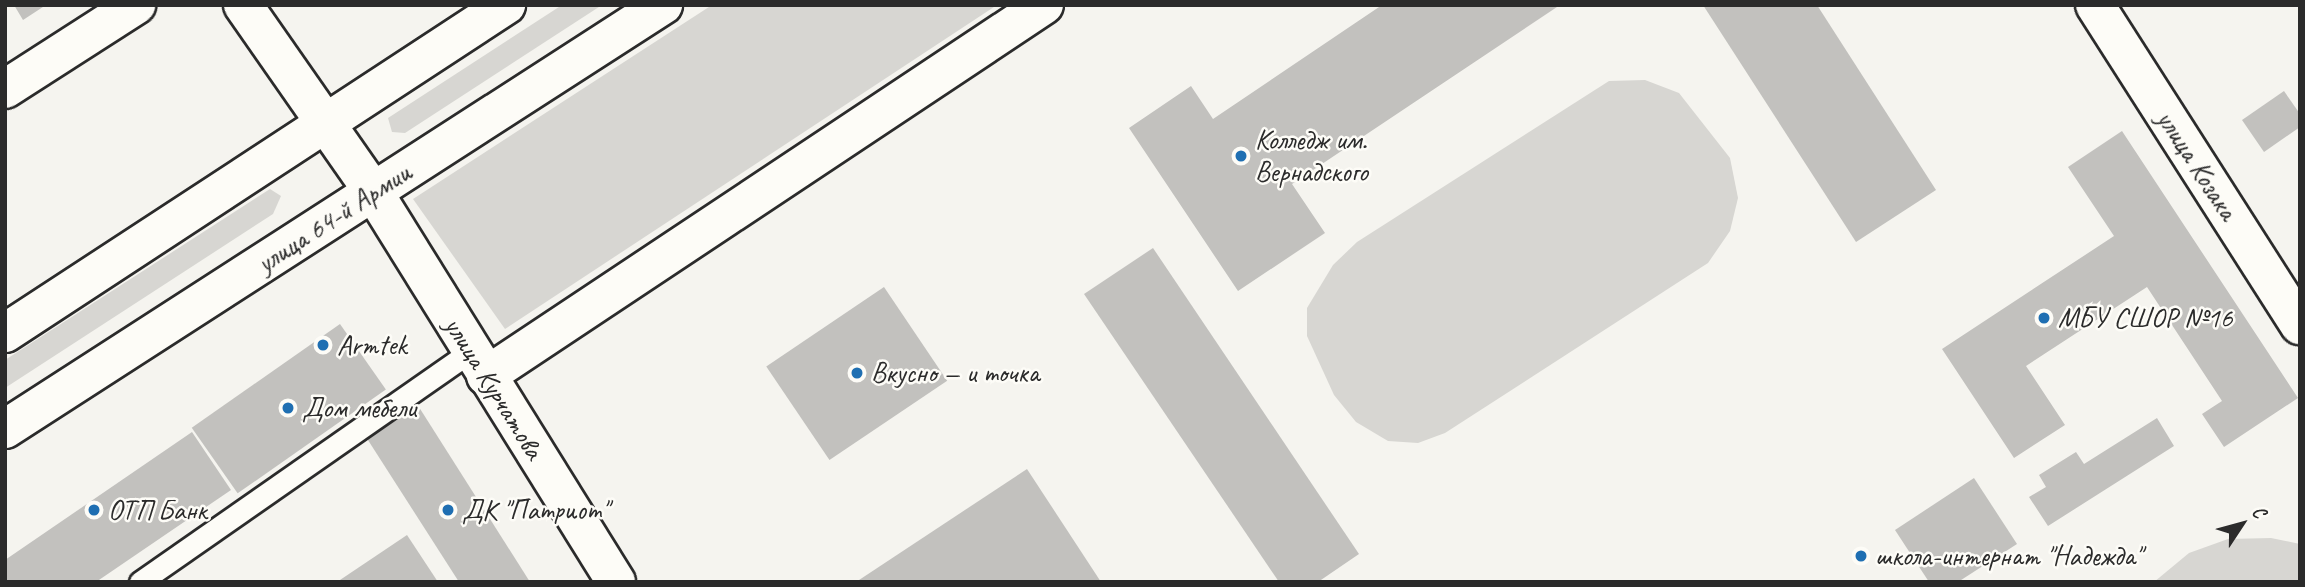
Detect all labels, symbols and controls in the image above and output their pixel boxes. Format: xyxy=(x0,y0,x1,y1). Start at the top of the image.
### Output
street label: улица Козака xyxy=(2149,104,2245,226)
place label: Колледж им. Вернадского xyxy=(1255,123,1368,189)
marker: Колледж им. Вернадского xyxy=(1233,148,1249,164)
street label: улица 64-й Армии xyxy=(251,156,417,280)
place label: МБУ СШОР №16 xyxy=(2058,301,2232,335)
marker: МБУ СШОР №16 xyxy=(2036,310,2052,326)
street label: улица Курчатова xyxy=(437,311,551,465)
place label: Armtek xyxy=(337,328,407,362)
marker: Armtek xyxy=(315,337,331,353)
place label: Вкусно — и точка xyxy=(871,356,1039,390)
marker: Вкусно — и точка xyxy=(849,365,865,381)
place label: Дом мебели xyxy=(302,391,413,425)
marker: Дом мебели xyxy=(280,400,296,416)
north arrow xyxy=(2207,489,2277,559)
place label: ОТП Банк xyxy=(108,493,206,527)
place label: ДК "Патриот" xyxy=(462,493,608,527)
text: С xyxy=(2247,501,2271,522)
marker: ОТП Банк xyxy=(86,502,102,518)
marker: ДК "Патриот" xyxy=(440,502,456,518)
place label: школа-интернат "Надежда" xyxy=(1875,539,2141,573)
marker: школа-интернат "Надежда" xyxy=(1853,548,1869,564)

